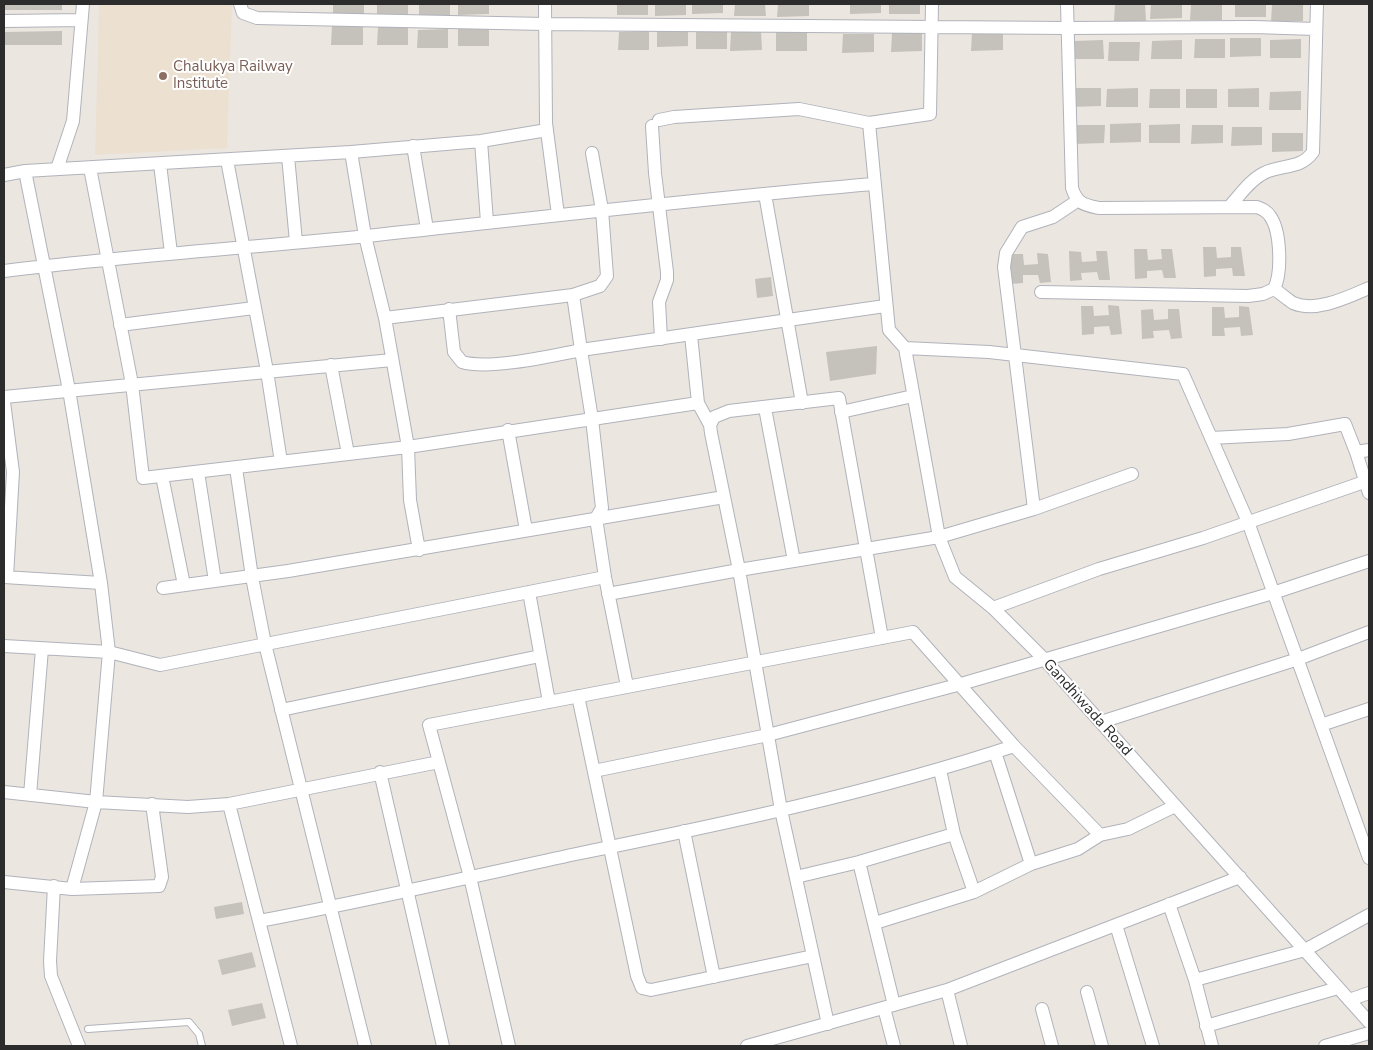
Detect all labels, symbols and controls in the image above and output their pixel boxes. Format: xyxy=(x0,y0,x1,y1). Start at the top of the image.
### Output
place label: Chalukya Railway Institute xyxy=(173,58,293,93)
marker: Chalukya Railway Institute xyxy=(157,70,169,82)
street label: Gandhiwada Road xyxy=(1039,656,1135,760)

